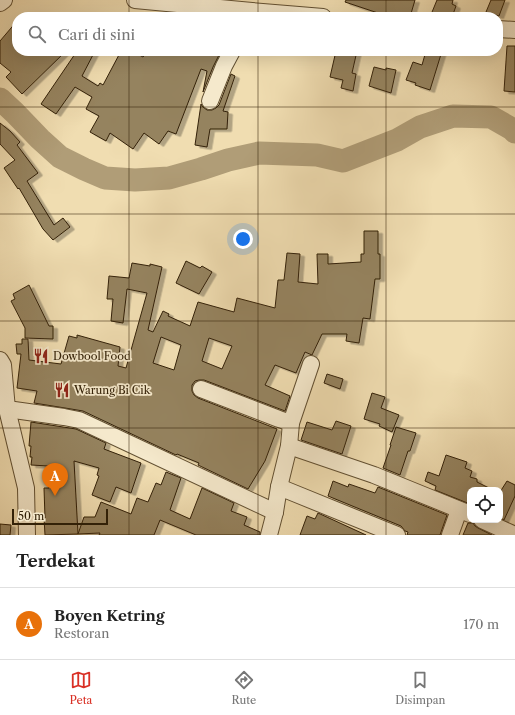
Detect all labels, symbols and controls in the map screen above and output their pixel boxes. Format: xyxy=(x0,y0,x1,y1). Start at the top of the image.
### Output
search box xyxy=(12,12,503,56)
icon: search xyxy=(26,23,48,45)
text: Cari di sini xyxy=(58,25,135,44)
your location xyxy=(233,229,253,249)
restaurant icon: Dowbool Food xyxy=(32,347,50,365)
place label: Dowbool Food xyxy=(53,349,131,363)
restaurant icon: Warung Bi Cik xyxy=(53,381,71,399)
place label: Warung Bi Cik xyxy=(73,383,151,397)
pin: A xyxy=(42,463,68,496)
map controls xyxy=(467,487,503,523)
button: locate xyxy=(467,487,503,523)
scale bar xyxy=(12,507,108,526)
text: 50 m xyxy=(18,509,44,523)
text: Terdekat xyxy=(16,551,95,571)
text: Boyen Ketring xyxy=(54,606,165,625)
text: A xyxy=(24,616,34,632)
text: 170 m xyxy=(463,616,499,632)
text: Restoran xyxy=(54,625,109,641)
tab: Peta xyxy=(70,669,92,707)
tab: Rute xyxy=(231,669,256,707)
tab: Disimpan xyxy=(395,669,445,707)

